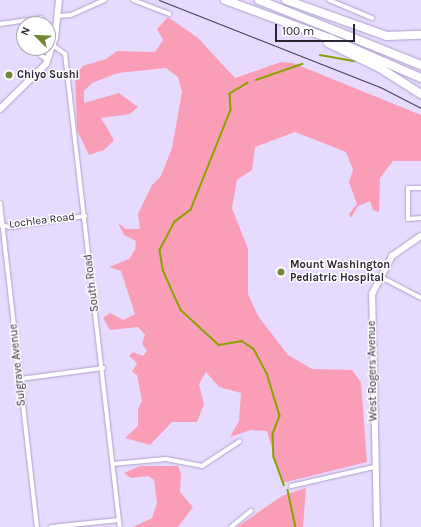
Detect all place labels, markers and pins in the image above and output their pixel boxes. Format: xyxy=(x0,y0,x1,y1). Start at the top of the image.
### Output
place label: Chiyo Sushi xyxy=(17,68,79,82)
marker: Chiyo Sushi xyxy=(4,70,14,80)
place label: Mount Washington Pediatric Hospital xyxy=(290,259,390,285)
marker: Mount Washington Pediatric Hospital xyxy=(275,266,287,278)

